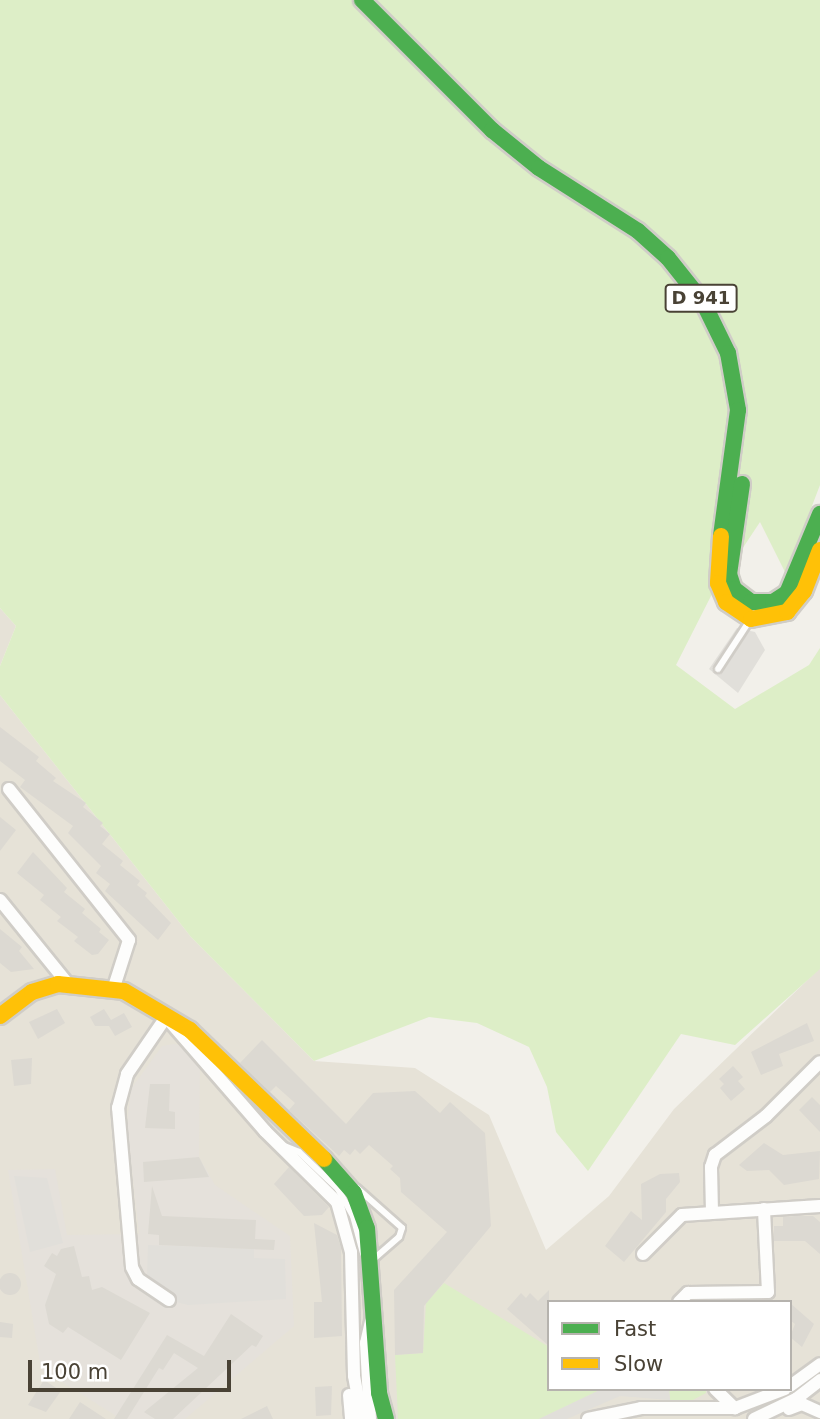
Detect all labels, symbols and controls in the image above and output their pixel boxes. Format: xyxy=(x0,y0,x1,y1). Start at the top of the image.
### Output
road number: D 941 xyxy=(664,284,738,312)
legend xyxy=(547,1300,792,1391)
text: Fast xyxy=(614,1317,656,1341)
scale bar xyxy=(32,1346,234,1390)
text: Slow xyxy=(614,1352,663,1376)
text: 100 m xyxy=(41,1360,108,1384)

